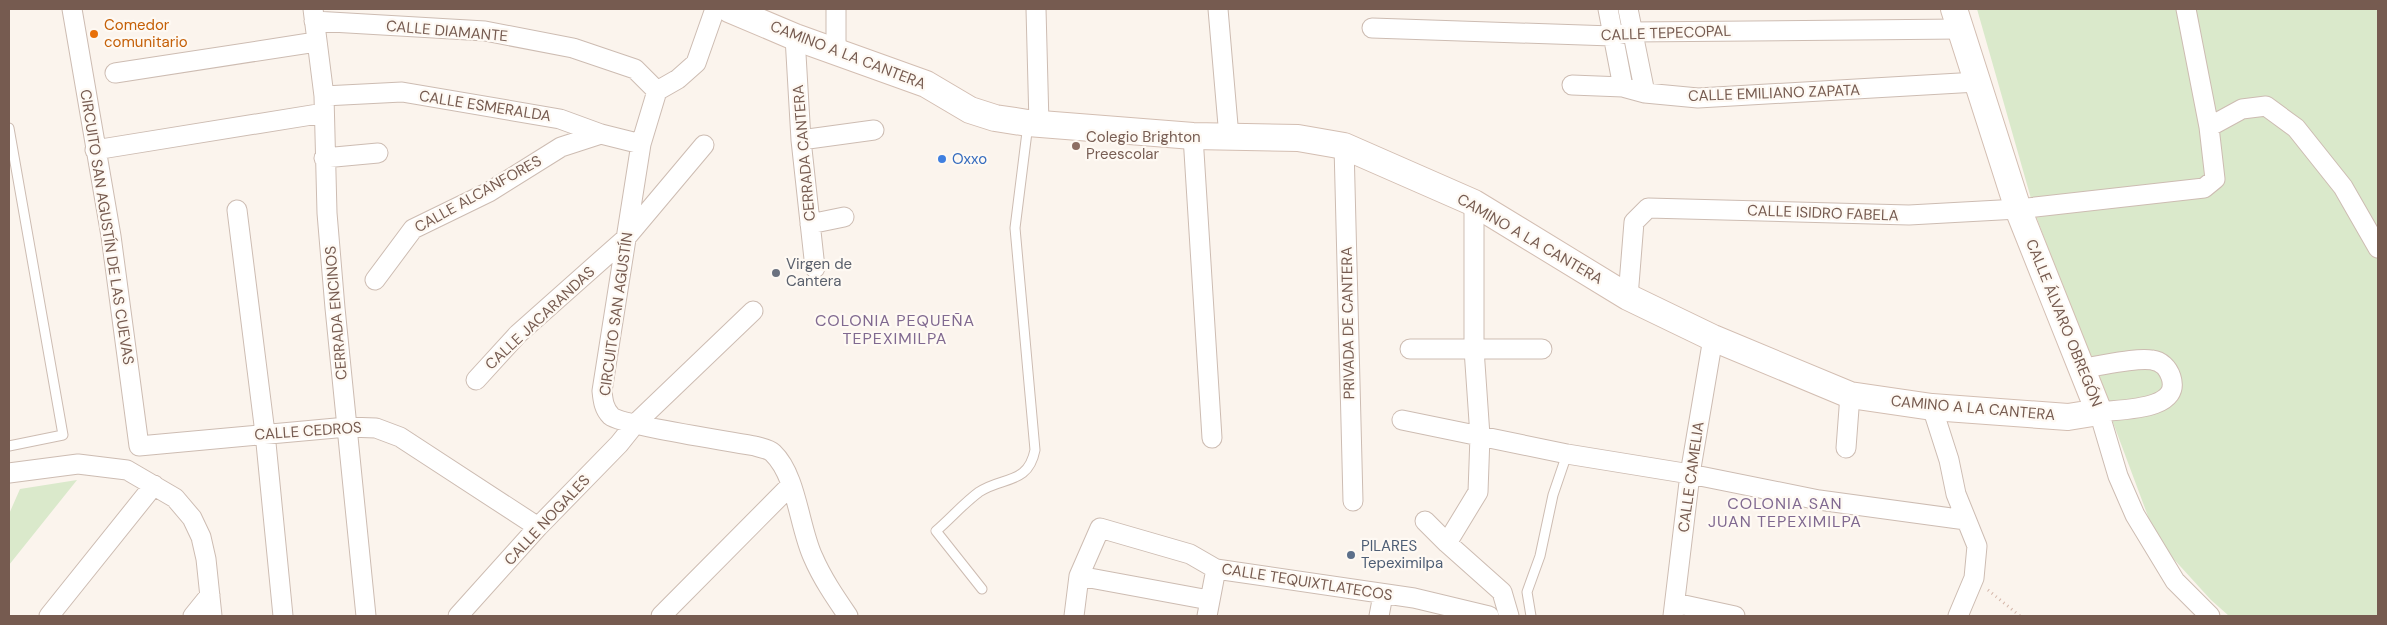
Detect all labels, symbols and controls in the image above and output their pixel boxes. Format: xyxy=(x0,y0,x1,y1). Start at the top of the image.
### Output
place label: Comedor comunitario xyxy=(104,15,188,52)
street label: CALLE DIAMANTE xyxy=(385,16,509,46)
street label: CAMINO A LA CANTERA xyxy=(767,16,929,94)
street label: CALLE TEPECOPAL xyxy=(1600,21,1732,45)
marker: Comedor comunitario xyxy=(88,28,100,40)
street label: CALLE EMILIANO ZAPATA xyxy=(1688,80,1860,106)
street label: CERRADA CANTERA xyxy=(788,84,820,222)
street label: CALLE ESMERALDA xyxy=(418,86,552,126)
street label: CIRCUITO SAN AGUSTÍN DE LAS CUEVAS xyxy=(75,88,139,366)
place label: Colegio Brighton Preescolar xyxy=(1086,127,1201,164)
marker: Colegio Brighton Preescolar xyxy=(1070,140,1082,152)
place label: Oxxo xyxy=(952,149,987,169)
street label: CALLE ALCANFORES xyxy=(411,151,545,237)
marker: Oxxo xyxy=(936,153,948,165)
street label: CAMINO A LA CANTERA xyxy=(1454,189,1606,289)
street label: CALLE ISIDRO FABELA xyxy=(1747,200,1899,226)
street label: CIRCUITO SAN AGUSTÍN xyxy=(595,231,637,397)
street label: CALLE ÁLVARO OBREGÓN xyxy=(2021,236,2107,410)
street label: CERRADA ENCINOS xyxy=(320,245,352,381)
street label: PRIVADA DE CANTERA xyxy=(1337,247,1359,399)
place label: Virgen de Cantera xyxy=(786,254,852,291)
street label: CALLE JACARANDAS xyxy=(481,262,599,374)
marker: Virgen de Cantera xyxy=(770,267,782,279)
district label: COLONIA PEQUEÑA TEPEXIMILPA xyxy=(815,310,975,349)
street label: CAMINO A LA CANTERA xyxy=(1890,391,2056,425)
street label: CALLE CEDROS xyxy=(254,417,363,445)
street label: CALLE CAMELIA xyxy=(1673,420,1709,534)
street label: CALLE NOGALES xyxy=(500,470,594,570)
district label: COLONIA SAN JUAN TEPEXIMILPA xyxy=(1708,493,1862,532)
place label: PILARES Tepeximilpa xyxy=(1361,536,1443,573)
marker: PILARES Tepeximilpa xyxy=(1345,549,1357,561)
street label: CALLE TEQUIXTLATECOS xyxy=(1220,559,1394,605)

